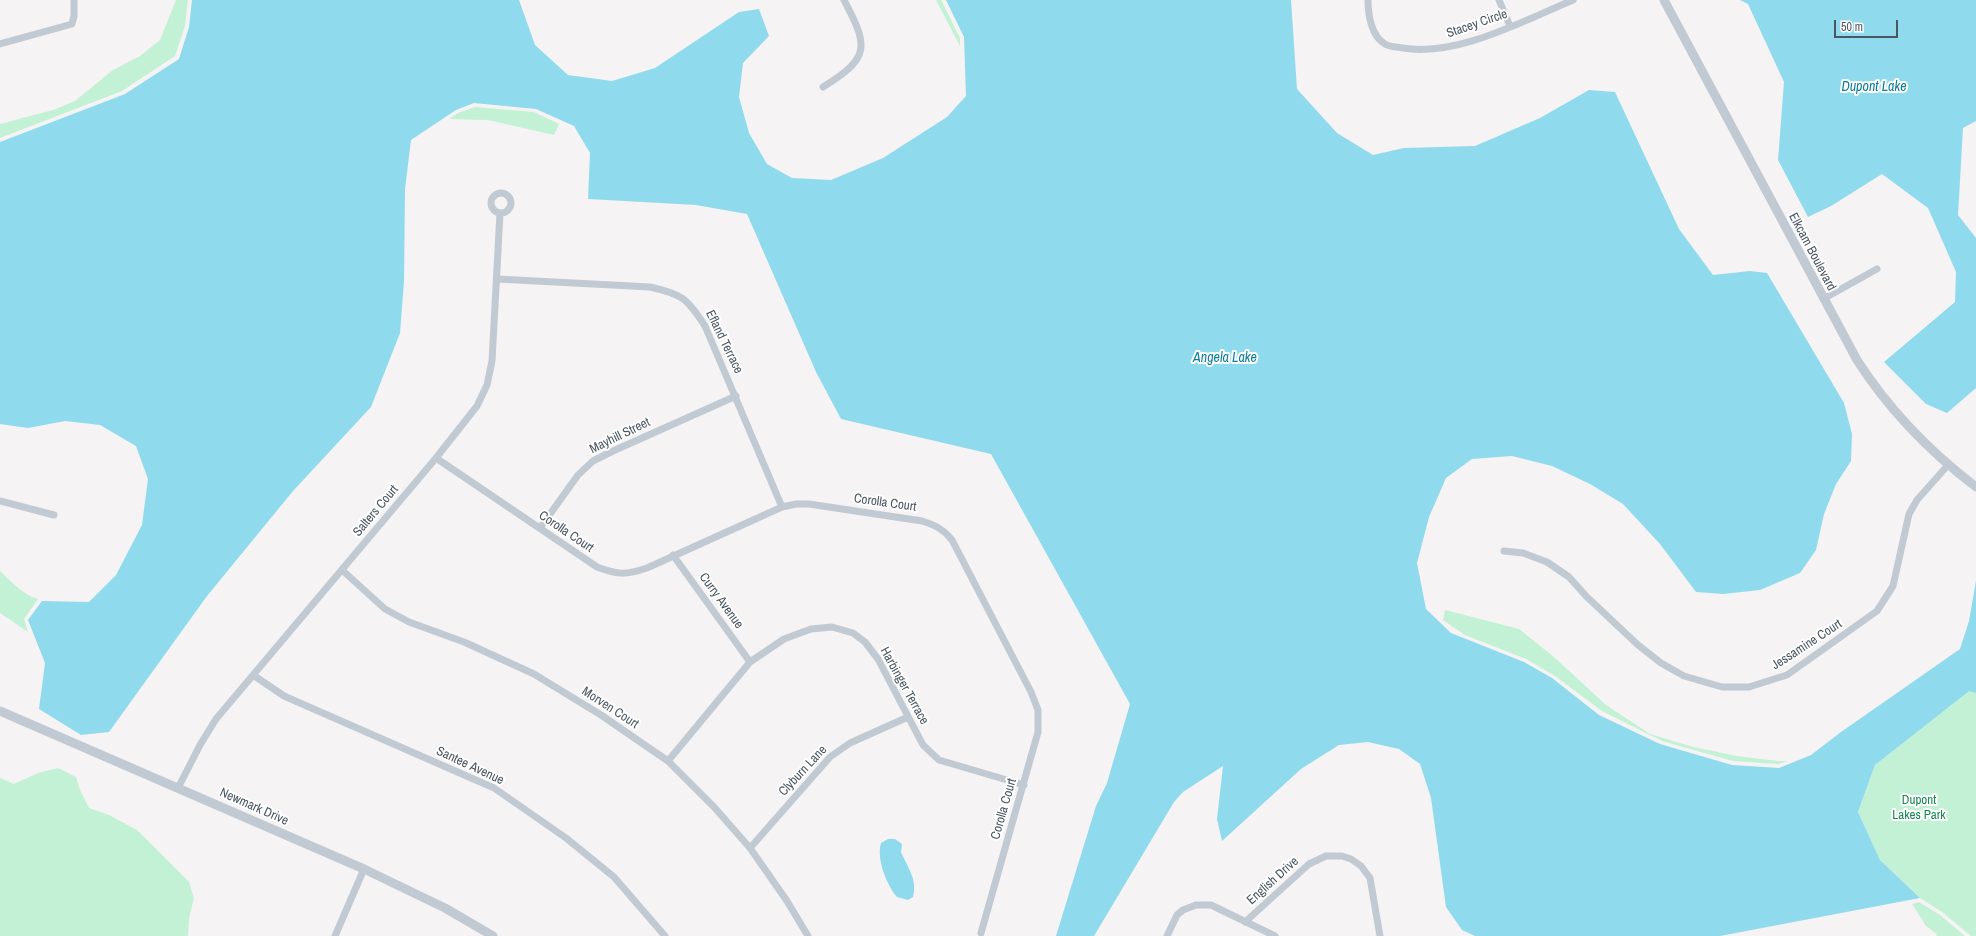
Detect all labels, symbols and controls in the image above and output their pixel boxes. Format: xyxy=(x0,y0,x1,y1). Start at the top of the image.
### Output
street label: Stacey Circle xyxy=(1444,6,1510,42)
scale bar xyxy=(1836,12,1900,38)
text: 50 m xyxy=(1841,19,1863,35)
water label: Dupont Lake xyxy=(1841,79,1907,95)
street label: Elkcam Boulevard xyxy=(1785,210,1839,294)
street label: Efland Terrace xyxy=(702,308,746,376)
water label: Angela Lake xyxy=(1193,350,1257,366)
street label: Mayhill Street xyxy=(587,415,653,457)
street label: Salters Court xyxy=(350,482,402,540)
street label: Corolla Court xyxy=(853,491,917,515)
street label: Corolla Court xyxy=(536,508,596,556)
street label: Curry Avenue xyxy=(696,570,746,632)
street label: Jessamine Court xyxy=(1769,617,1845,673)
street label: Harbinger Terrace xyxy=(876,645,932,727)
street label: Morven Court xyxy=(579,684,641,732)
street label: Clyburn Lane xyxy=(776,742,830,800)
street label: Santee Avenue xyxy=(434,744,506,788)
street label: Corolla Court xyxy=(988,777,1020,841)
street label: Newmark Drive xyxy=(217,785,291,829)
park label: Dupont Lakes Park xyxy=(1892,793,1946,824)
street label: English Drive xyxy=(1244,854,1302,908)

